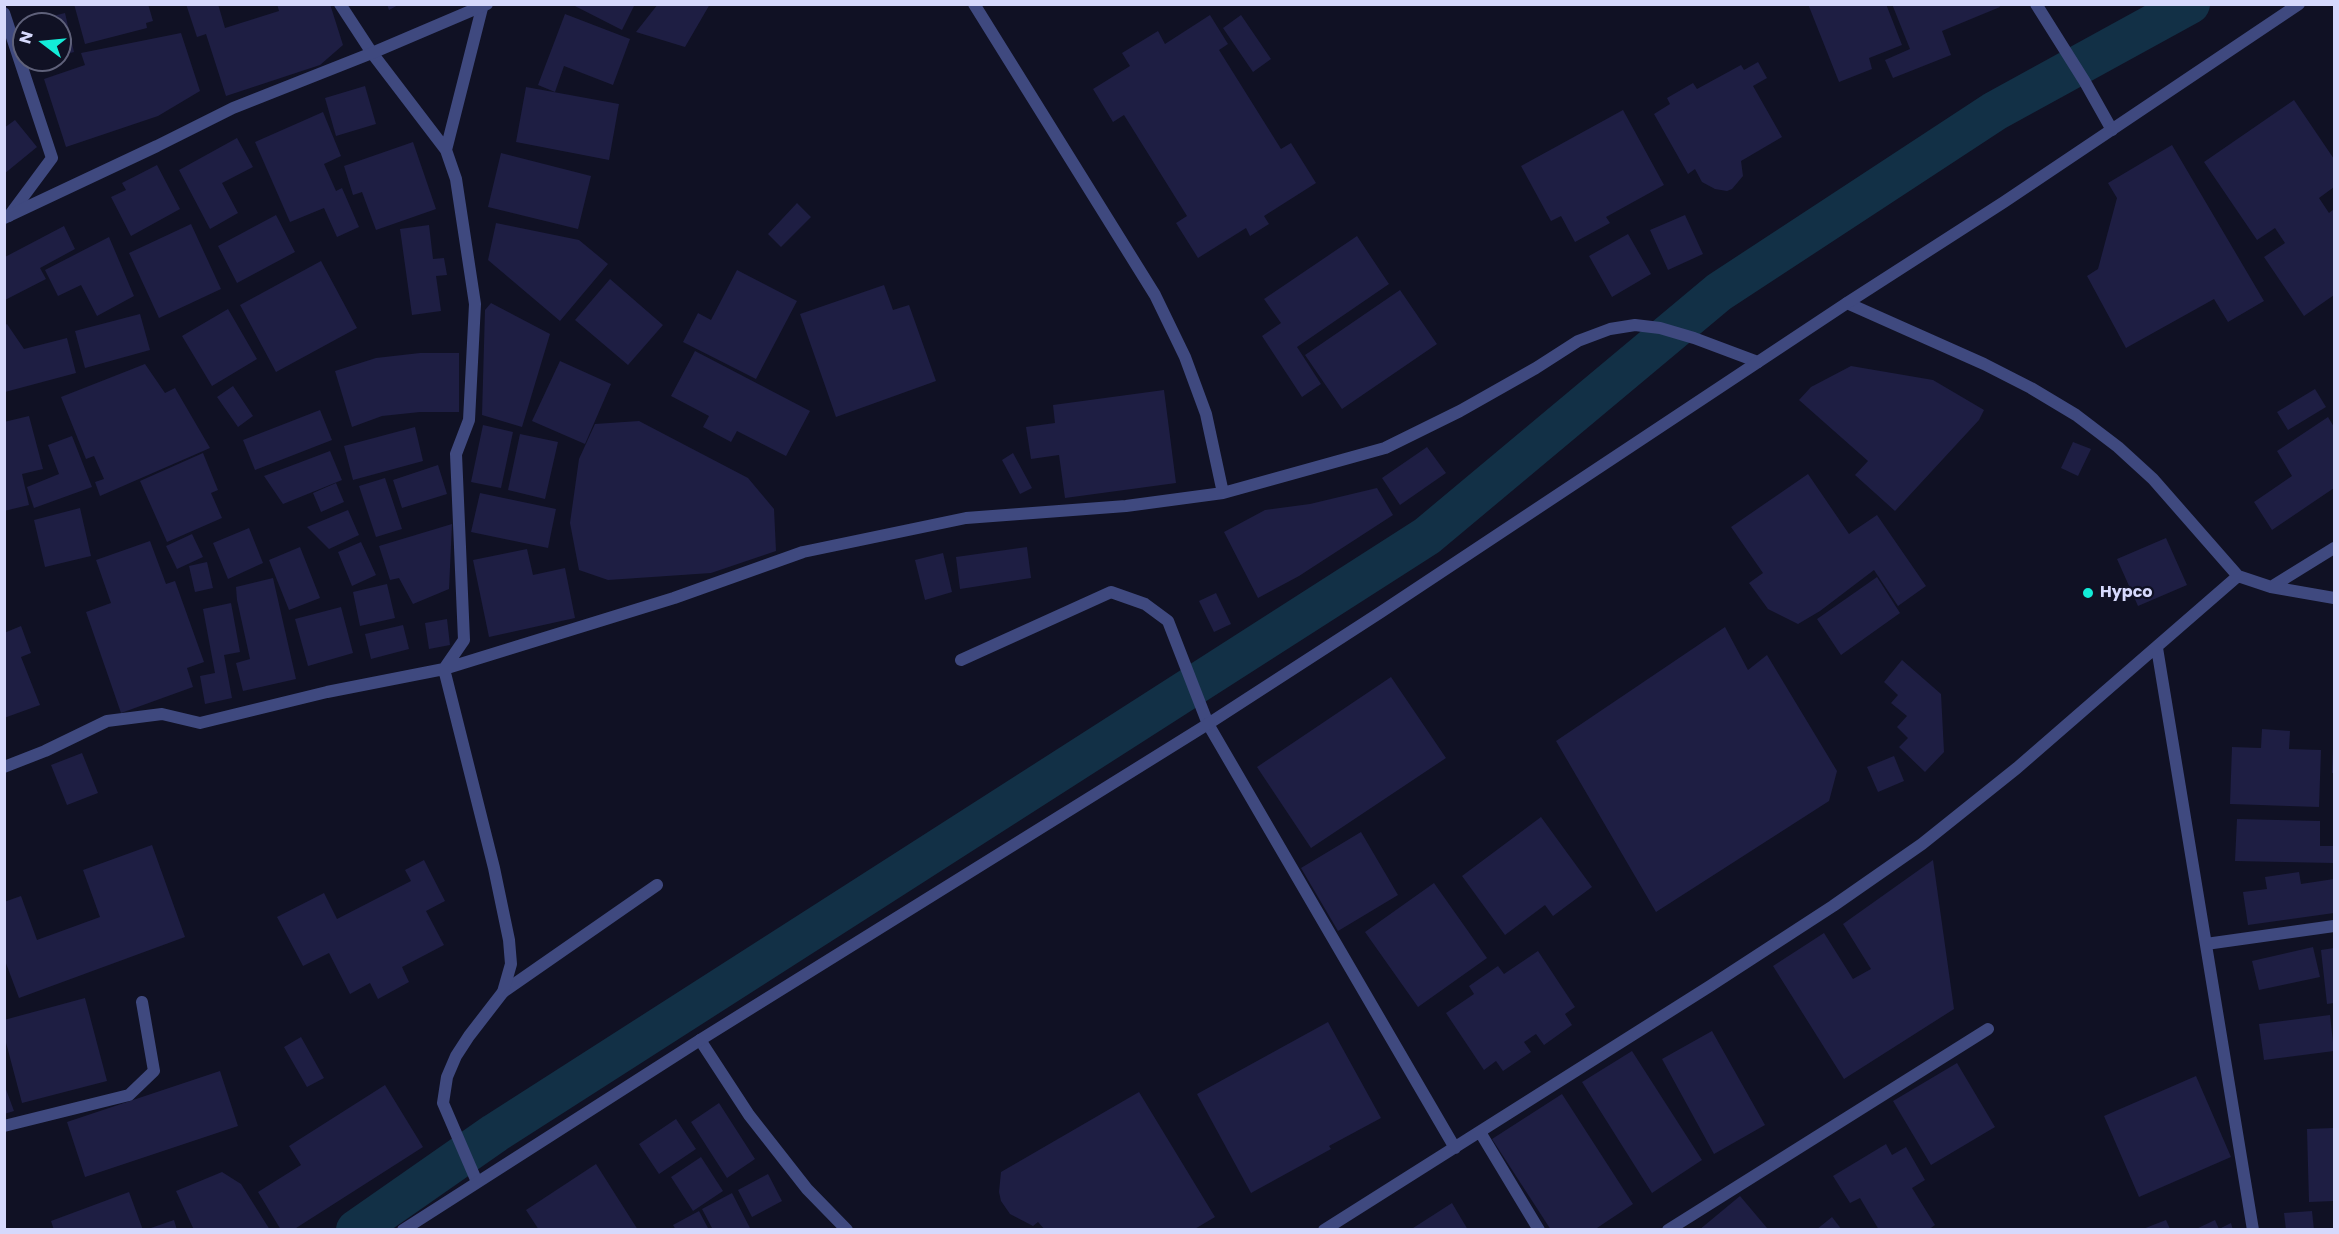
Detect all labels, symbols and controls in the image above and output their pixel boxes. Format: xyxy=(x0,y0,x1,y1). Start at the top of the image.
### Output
north arrow xyxy=(12,12,72,72)
text: N xyxy=(13,28,39,46)
place label: Hypco xyxy=(2100,583,2153,603)
marker: Hypco xyxy=(2081,586,2095,600)

